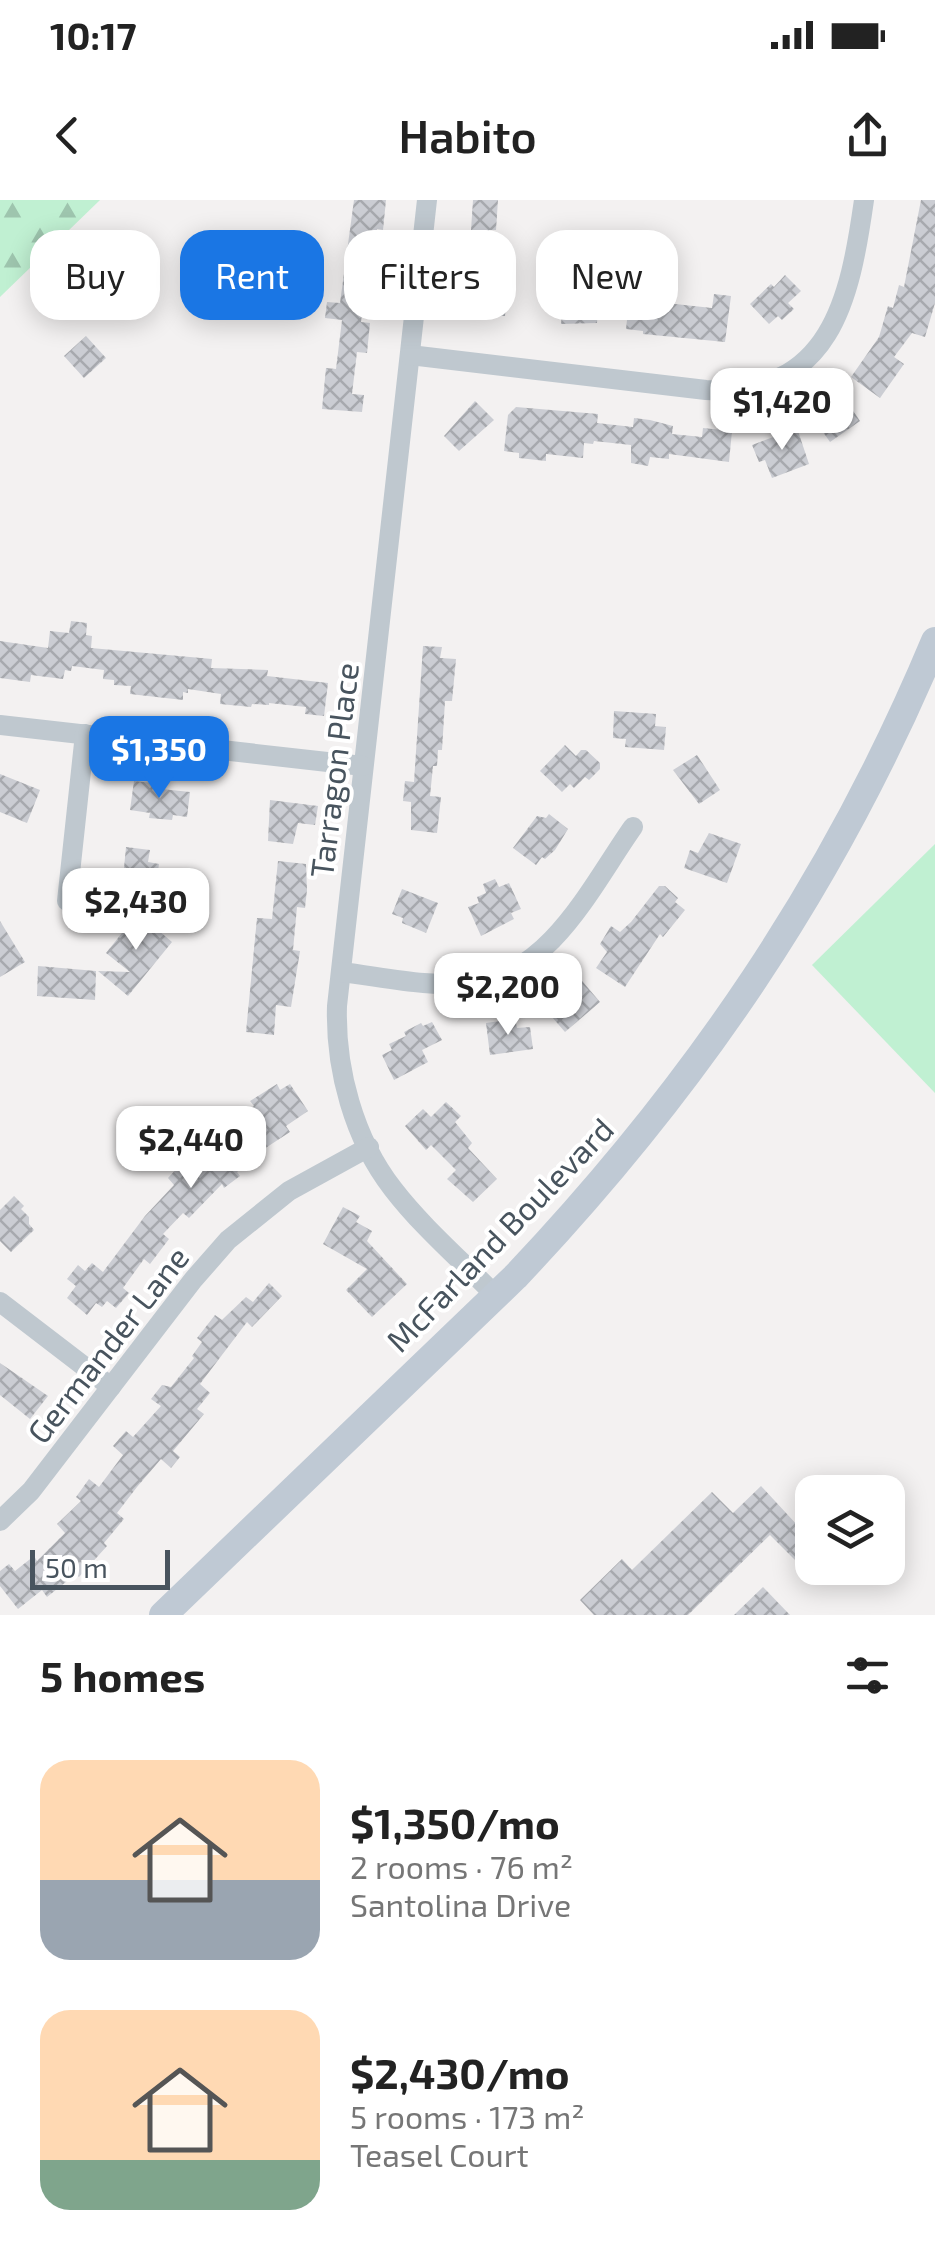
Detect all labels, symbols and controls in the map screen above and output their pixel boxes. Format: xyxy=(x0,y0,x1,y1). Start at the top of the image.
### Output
text: 10:17 xyxy=(50,12,137,58)
icon: back xyxy=(40,108,95,163)
text: Habito xyxy=(398,108,537,162)
icon: share xyxy=(840,108,895,163)
chip: Buy xyxy=(30,230,160,320)
chip: Rent xyxy=(180,230,324,320)
chip: Filters xyxy=(344,230,516,320)
chip: New xyxy=(536,230,678,320)
pin: $1,420 xyxy=(701,368,863,453)
text: $1,420 xyxy=(732,381,832,419)
street label: Tarragon Place xyxy=(301,660,365,880)
pin: $1,350 xyxy=(78,716,240,801)
text: $1,350 xyxy=(111,729,207,767)
pin: $2,430 xyxy=(55,868,217,953)
text: $2,430 xyxy=(84,881,188,919)
pin: $2,200 xyxy=(427,953,589,1038)
text: $2,200 xyxy=(456,966,560,1004)
pin: $2,440 xyxy=(110,1106,272,1191)
street label: McFarland Boulevard xyxy=(378,1109,620,1359)
text: $2,440 xyxy=(138,1119,244,1157)
street label: Germander Lane xyxy=(18,1238,196,1450)
map controls xyxy=(795,1475,905,1585)
button: layers xyxy=(795,1475,905,1585)
scale bar xyxy=(30,1545,170,1590)
text: 50 m xyxy=(45,1550,108,1584)
icon: filters xyxy=(840,1648,895,1703)
text: 5 homes xyxy=(40,1650,205,1700)
text: $1,350/mo xyxy=(350,1797,560,1847)
icon: home xyxy=(120,1800,240,1920)
text: 2 rooms · 76 m² xyxy=(350,1847,573,1885)
text: Santolina Drive xyxy=(350,1885,571,1923)
text: $2,430/mo xyxy=(350,2047,569,2097)
icon: home xyxy=(120,2050,240,2170)
text: 5 rooms · 173 m² xyxy=(350,2097,585,2135)
text: Teasel Court xyxy=(350,2135,529,2173)

